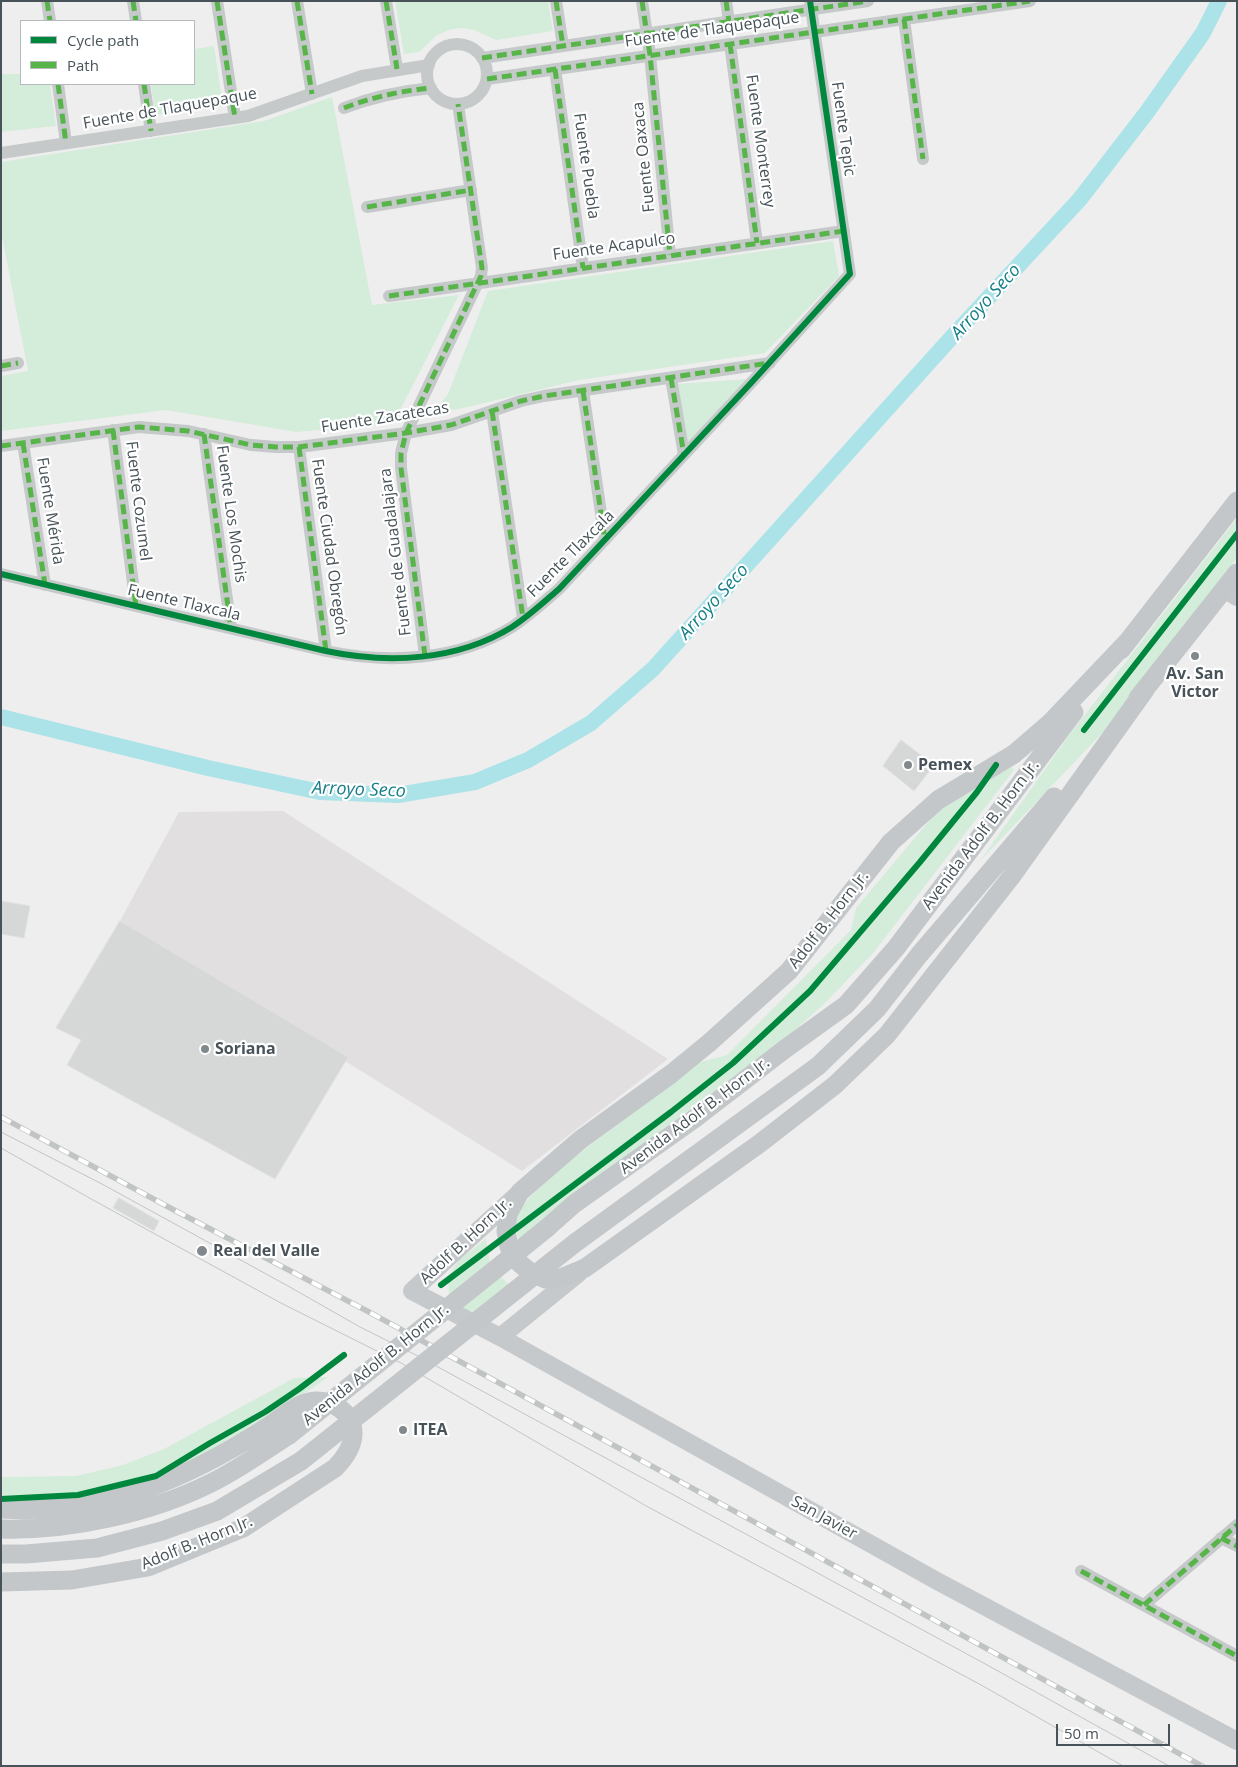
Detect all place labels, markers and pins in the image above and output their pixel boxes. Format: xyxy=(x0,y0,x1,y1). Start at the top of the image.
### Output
marker: Av. San Victor xyxy=(1189,650,1201,662)
place label: Av. San Victor xyxy=(1166,664,1224,702)
place label: Pemex xyxy=(918,755,972,775)
marker: Pemex xyxy=(902,759,914,771)
place label: Soriana xyxy=(215,1039,276,1059)
marker: Soriana xyxy=(199,1043,211,1055)
place label: Real del Valle xyxy=(213,1241,320,1261)
marker: Real del Valle xyxy=(195,1244,209,1258)
place label: ITEA xyxy=(413,1420,448,1440)
marker: ITEA xyxy=(397,1424,409,1436)

